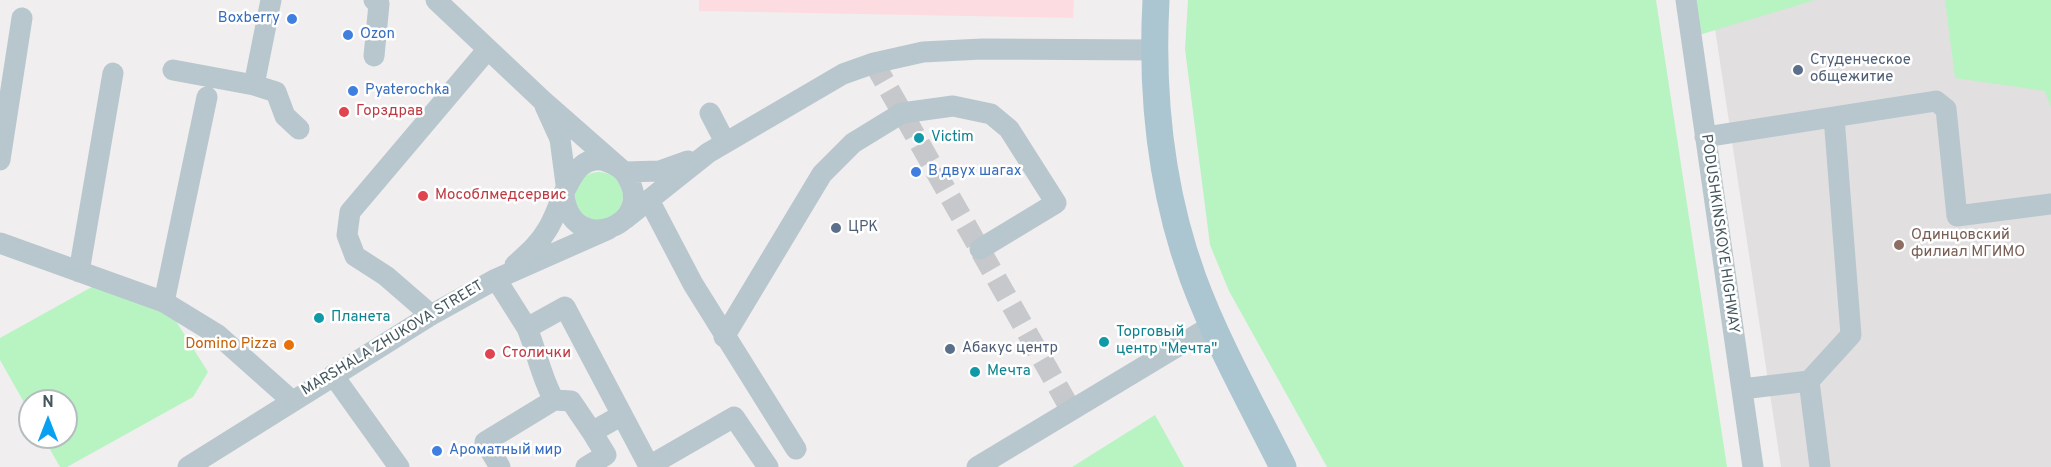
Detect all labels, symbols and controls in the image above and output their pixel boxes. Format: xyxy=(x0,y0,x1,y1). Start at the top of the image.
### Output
place label: Boxberry xyxy=(218,10,280,28)
marker: Boxberry xyxy=(285,12,299,26)
place label: Ozon xyxy=(360,26,395,44)
marker: Ozon xyxy=(341,28,355,42)
place label: Студенческое общежитие xyxy=(1810,52,1911,87)
marker: Студенческое общежитие xyxy=(1791,63,1805,77)
place label: Pyaterochka xyxy=(365,82,449,100)
marker: Pyaterochka xyxy=(346,84,360,98)
place label: Горздрав xyxy=(356,103,423,121)
marker: Горздрав xyxy=(337,105,351,119)
place label: Victim xyxy=(931,129,974,147)
marker: Victim xyxy=(912,131,926,145)
street label: PODUSHKINSKOYE HIGHWAY xyxy=(1696,133,1742,335)
place label: В двух шагах xyxy=(928,163,1022,181)
marker: В двух шагах xyxy=(909,165,923,179)
place label: Мособлмедсервис xyxy=(435,187,567,205)
marker: Мособлмедсервис xyxy=(416,189,430,203)
place label: ЦРК xyxy=(848,219,878,237)
marker: ЦРК xyxy=(829,221,843,235)
place label: Одинцовский филиал МГИМО xyxy=(1911,227,2025,262)
marker: Одинцовский филиал МГИМО xyxy=(1892,238,1906,252)
street label: MARSHALA ZHUKOVA STREET xyxy=(299,277,487,401)
place label: Планета xyxy=(331,309,390,327)
marker: Планета xyxy=(312,311,326,325)
place label: Торговый центр "Мечта" xyxy=(1116,324,1217,359)
marker: Торговый центр "Мечта" xyxy=(1097,335,1111,349)
place label: Domino Pizza xyxy=(185,336,277,354)
marker: Domino Pizza xyxy=(282,338,296,352)
place label: Абакус центр xyxy=(962,340,1058,358)
marker: Абакус центр xyxy=(943,342,957,356)
place label: Столички xyxy=(502,345,571,363)
marker: Столички xyxy=(483,347,497,361)
place label: Мечта xyxy=(987,363,1031,381)
marker: Мечта xyxy=(968,365,982,379)
north arrow xyxy=(18,389,78,449)
text: N xyxy=(42,393,54,413)
place label: Ароматный мир xyxy=(449,442,562,460)
marker: Ароматный мир xyxy=(430,444,444,458)

